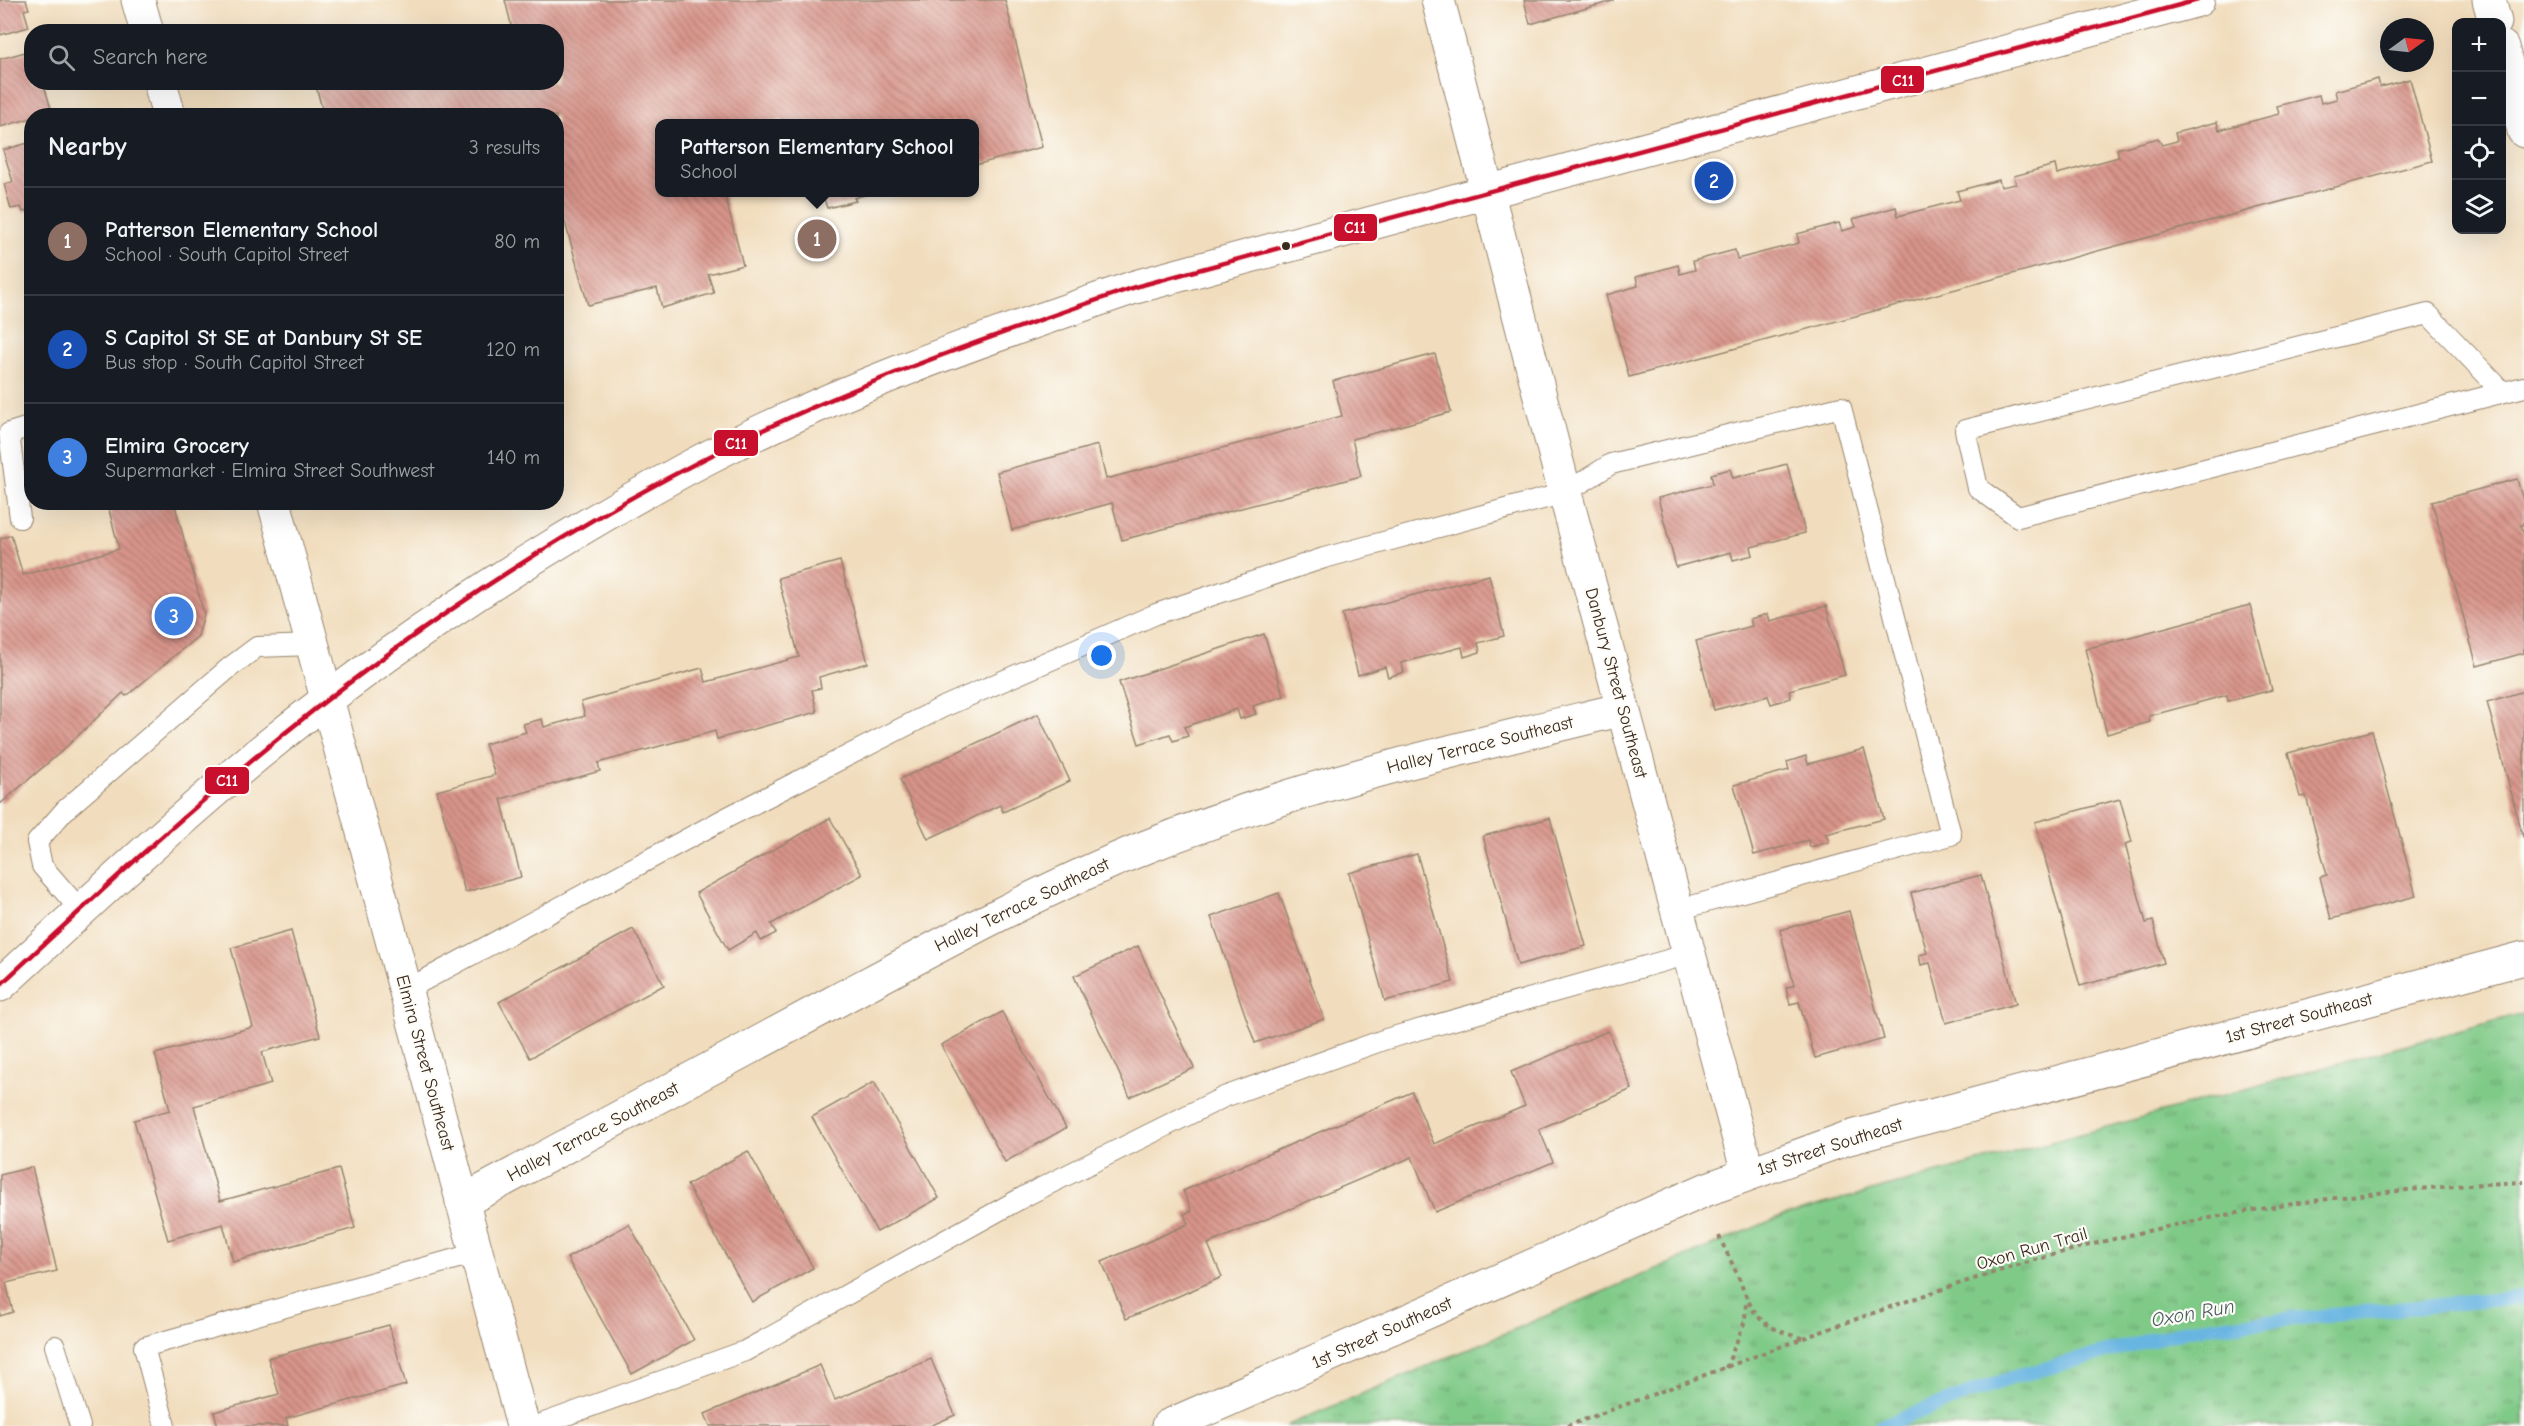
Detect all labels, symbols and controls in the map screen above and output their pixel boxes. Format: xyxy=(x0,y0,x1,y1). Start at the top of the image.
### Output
north arrow xyxy=(2380,18,2434,72)
map controls xyxy=(2452,18,2506,234)
button: + xyxy=(2452,18,2506,72)
search box xyxy=(24,24,564,90)
icon: search xyxy=(45,41,78,74)
text: Search here xyxy=(93,44,208,70)
line badge: C11 xyxy=(1880,65,1925,94)
text: C11 xyxy=(1892,72,1914,90)
button: − xyxy=(2452,72,2506,126)
popup xyxy=(655,119,979,197)
button: locate xyxy=(2452,126,2506,180)
text: Nearby xyxy=(48,132,127,162)
text: Patterson Elementary School xyxy=(680,134,954,160)
text: 3 results xyxy=(469,136,540,159)
pin: 2 xyxy=(1694,158,1734,204)
text: School xyxy=(680,160,737,183)
button: layers xyxy=(2452,180,2506,234)
line badge: C11 xyxy=(1333,213,1378,242)
pin: 1 xyxy=(798,216,836,262)
text: Patterson Elementary School xyxy=(105,217,378,243)
text: C11 xyxy=(1344,219,1366,237)
text: 1 xyxy=(64,230,71,253)
text: 80 m xyxy=(494,230,540,253)
unlabelled marker xyxy=(1280,240,1292,252)
text: School · South Capitol Street xyxy=(105,243,348,266)
text: S Capitol St SE at Danbury St SE xyxy=(105,325,422,351)
text: 2 xyxy=(63,338,72,361)
text: 120 m xyxy=(486,338,540,361)
text: Bus stop · South Capitol Street xyxy=(105,351,364,374)
line badge: C11 xyxy=(713,429,759,457)
text: Elmira Grocery xyxy=(105,433,249,459)
text: C11 xyxy=(725,435,747,453)
text: 3 xyxy=(63,446,72,469)
text: 140 m xyxy=(487,446,540,469)
text: Supermarket · Elmira Street Southwest xyxy=(105,459,434,482)
street label: Danbury Street Southeast xyxy=(1580,586,1652,781)
pin: 3 xyxy=(154,594,194,638)
your location xyxy=(1087,641,1116,670)
street label: Halley Terrace Southeast xyxy=(1385,711,1576,778)
line badge: C11 xyxy=(204,766,250,795)
text: C11 xyxy=(216,772,238,790)
street label: Halley Terrace Southeast xyxy=(931,853,1113,956)
street label: Elmira Street Southeast xyxy=(391,973,459,1154)
street label: 1st Street Southeast xyxy=(2223,988,2376,1048)
street label: Halley Terrace Southeast xyxy=(503,1077,683,1186)
street label: 1st Street Southeast xyxy=(1755,1113,1906,1180)
street label: Oxon Run Trail xyxy=(1974,1223,2090,1275)
street label: 1st Street Southeast xyxy=(1309,1292,1456,1373)
water label: Oxon Run xyxy=(2150,1294,2236,1332)

